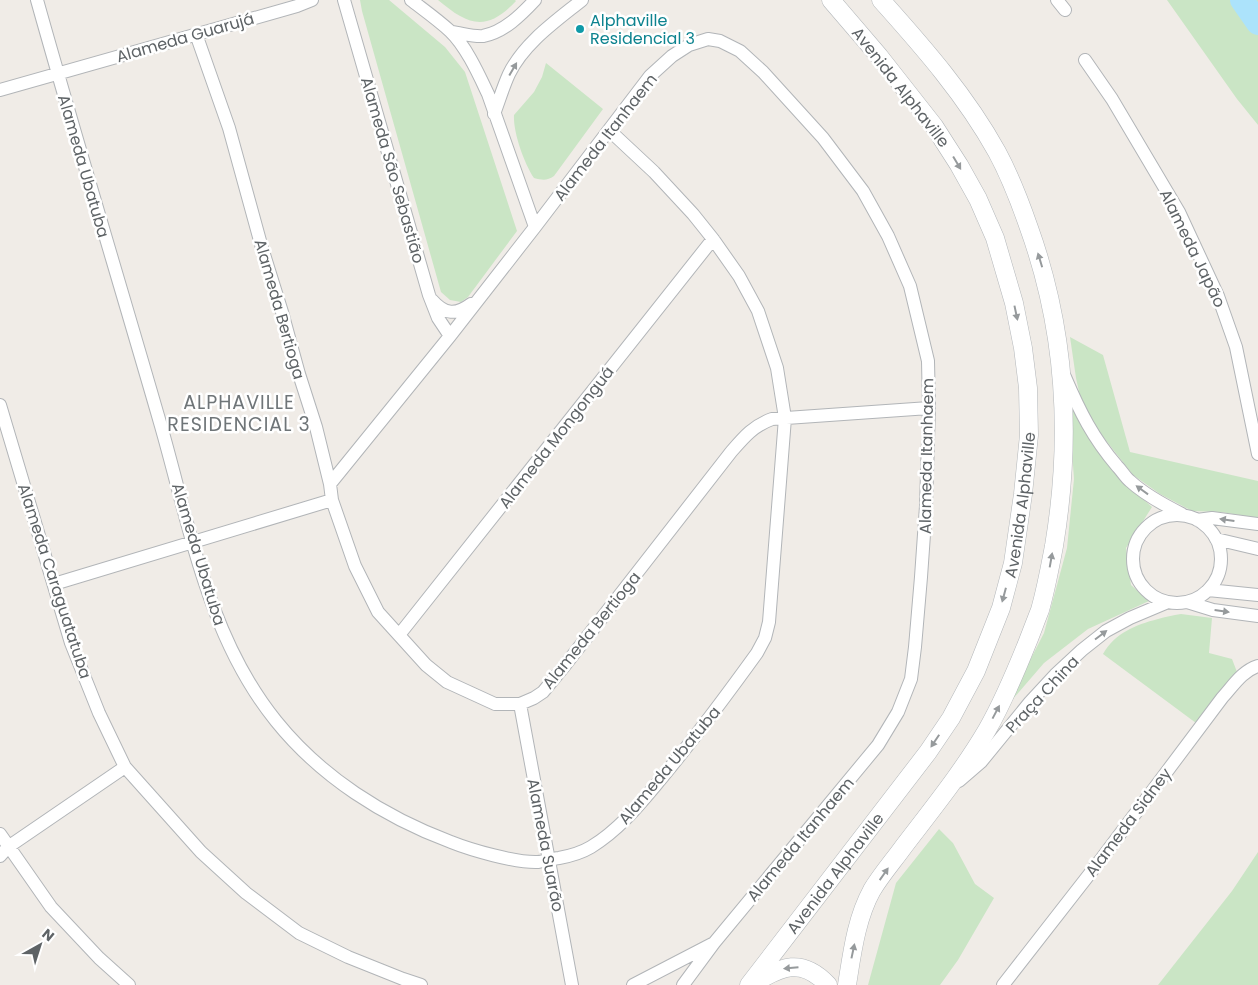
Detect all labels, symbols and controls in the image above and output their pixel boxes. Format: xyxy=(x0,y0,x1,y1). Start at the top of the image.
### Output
street label: Alameda Guarujá xyxy=(114,7,257,68)
place label: Alphaville Residencial 3 xyxy=(590,9,695,50)
street label: Avenida Alphaville xyxy=(846,22,955,152)
marker: Alphaville Residencial 3 xyxy=(574,23,586,35)
one-way arrow xyxy=(508,63,517,76)
street label: Alameda Itanhaem xyxy=(548,69,663,206)
street label: Alameda São Sebastião xyxy=(355,74,430,266)
street label: Alameda Ubatuba xyxy=(52,92,115,240)
one-way arrow xyxy=(953,156,962,169)
street label: Alameda Japão xyxy=(1154,185,1231,311)
street label: Alameda Bertioga xyxy=(248,236,311,382)
one-way arrow xyxy=(1035,253,1043,268)
one-way arrow xyxy=(1012,306,1020,321)
street label: Alameda Mongonguá xyxy=(493,361,619,513)
street label: Alameda Itanhaem xyxy=(914,378,939,534)
district label: ALPHAVILLE RESIDENCIAL 3 xyxy=(167,389,311,438)
street label: Avenida Alphaville xyxy=(998,431,1041,581)
street label: Alameda Ubatuba xyxy=(166,480,231,628)
street label: Alameda Caraguatatuba xyxy=(12,481,97,682)
one-way arrow xyxy=(1135,485,1149,495)
one-way arrow xyxy=(1219,516,1235,524)
one-way arrow xyxy=(1048,551,1056,567)
street label: Alameda Bertioga xyxy=(537,567,646,694)
one-way arrow xyxy=(1000,587,1008,602)
one-way arrow xyxy=(1214,607,1230,615)
one-way arrow xyxy=(1094,630,1107,641)
street label: Praça China xyxy=(1000,651,1084,738)
street label: Alameda Ubatuba xyxy=(613,701,726,829)
one-way arrow xyxy=(992,705,1001,719)
one-way arrow xyxy=(930,734,940,748)
street label: Alameda Sidney xyxy=(1080,763,1177,882)
street label: Alameda Itanhaem xyxy=(741,772,859,907)
street label: Alameda Suarão xyxy=(521,776,570,914)
street label: Avenida Alphaville xyxy=(781,808,889,939)
one-way arrow xyxy=(879,867,889,881)
north arrow xyxy=(15,920,65,970)
text: N xyxy=(38,924,59,946)
one-way arrow xyxy=(849,943,857,958)
one-way arrow xyxy=(782,965,798,973)

